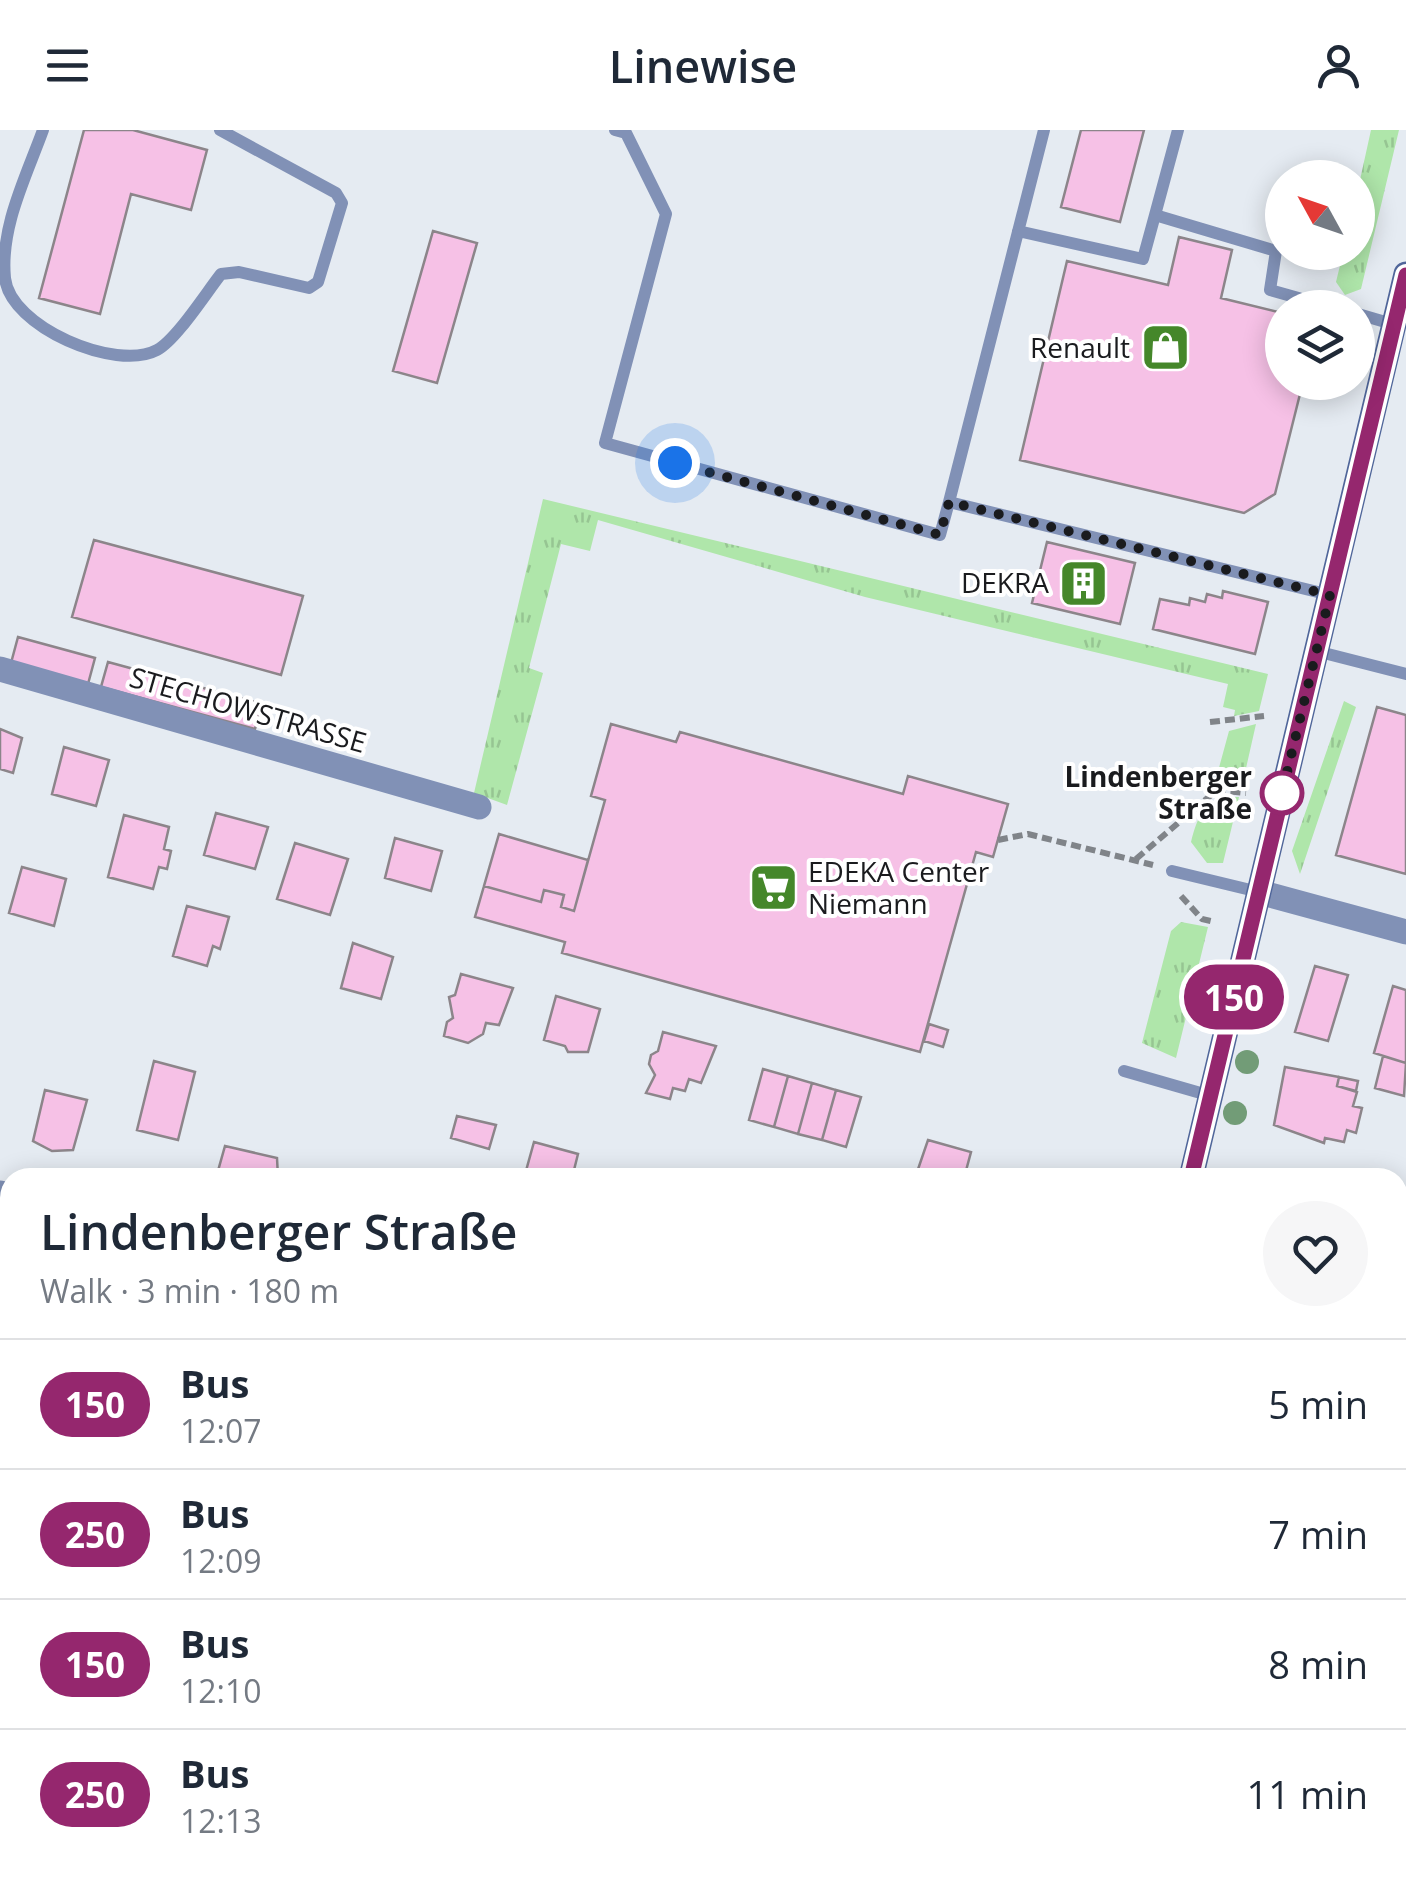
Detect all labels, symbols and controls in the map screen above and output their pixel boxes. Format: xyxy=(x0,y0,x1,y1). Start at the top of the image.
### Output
text: Linewise xyxy=(609,35,797,96)
icon: menu xyxy=(40,38,95,93)
icon: person xyxy=(1311,38,1366,93)
north arrow xyxy=(1265,160,1375,270)
map controls xyxy=(1265,160,1375,400)
button: layers xyxy=(1265,290,1375,400)
shop icon: Renault xyxy=(1139,322,1191,374)
place label: Renault xyxy=(1030,328,1130,366)
your location xyxy=(650,438,700,488)
building icon: DEKRA xyxy=(1058,557,1110,609)
place label: DEKRA xyxy=(961,563,1049,601)
street label: STECHOWSTRASSE xyxy=(126,657,371,761)
place label: Lindenberger Straße xyxy=(1065,757,1252,827)
marker: Lindenberger Straße xyxy=(1261,772,1303,814)
place label: EDEKA Center Niemann xyxy=(808,852,990,922)
supermarket icon: EDEKA Center Niemann xyxy=(747,862,799,914)
line badge: 150 xyxy=(1176,964,1292,1030)
text: 150 xyxy=(1204,974,1264,1021)
text: Lindenberger Straße xyxy=(40,1199,517,1264)
button: heart xyxy=(1263,1201,1368,1306)
text: Walk · 3 min · 180 m xyxy=(40,1269,339,1312)
text: Bus xyxy=(180,1357,249,1409)
text: 5 min xyxy=(1268,1378,1368,1430)
text: 150 xyxy=(65,1381,125,1428)
text: 12:07 xyxy=(180,1409,262,1452)
text: Bus xyxy=(180,1487,249,1539)
text: 7 min xyxy=(1268,1508,1368,1560)
text: 250 xyxy=(65,1511,125,1558)
text: 12:09 xyxy=(180,1539,262,1582)
text: Bus xyxy=(180,1617,249,1669)
text: 8 min xyxy=(1268,1638,1368,1690)
text: 150 xyxy=(65,1641,125,1688)
text: 12:10 xyxy=(180,1669,262,1712)
text: Bus xyxy=(180,1747,249,1799)
text: 11 min xyxy=(1247,1768,1368,1820)
text: 250 xyxy=(65,1771,125,1818)
text: 12:13 xyxy=(180,1799,262,1842)

